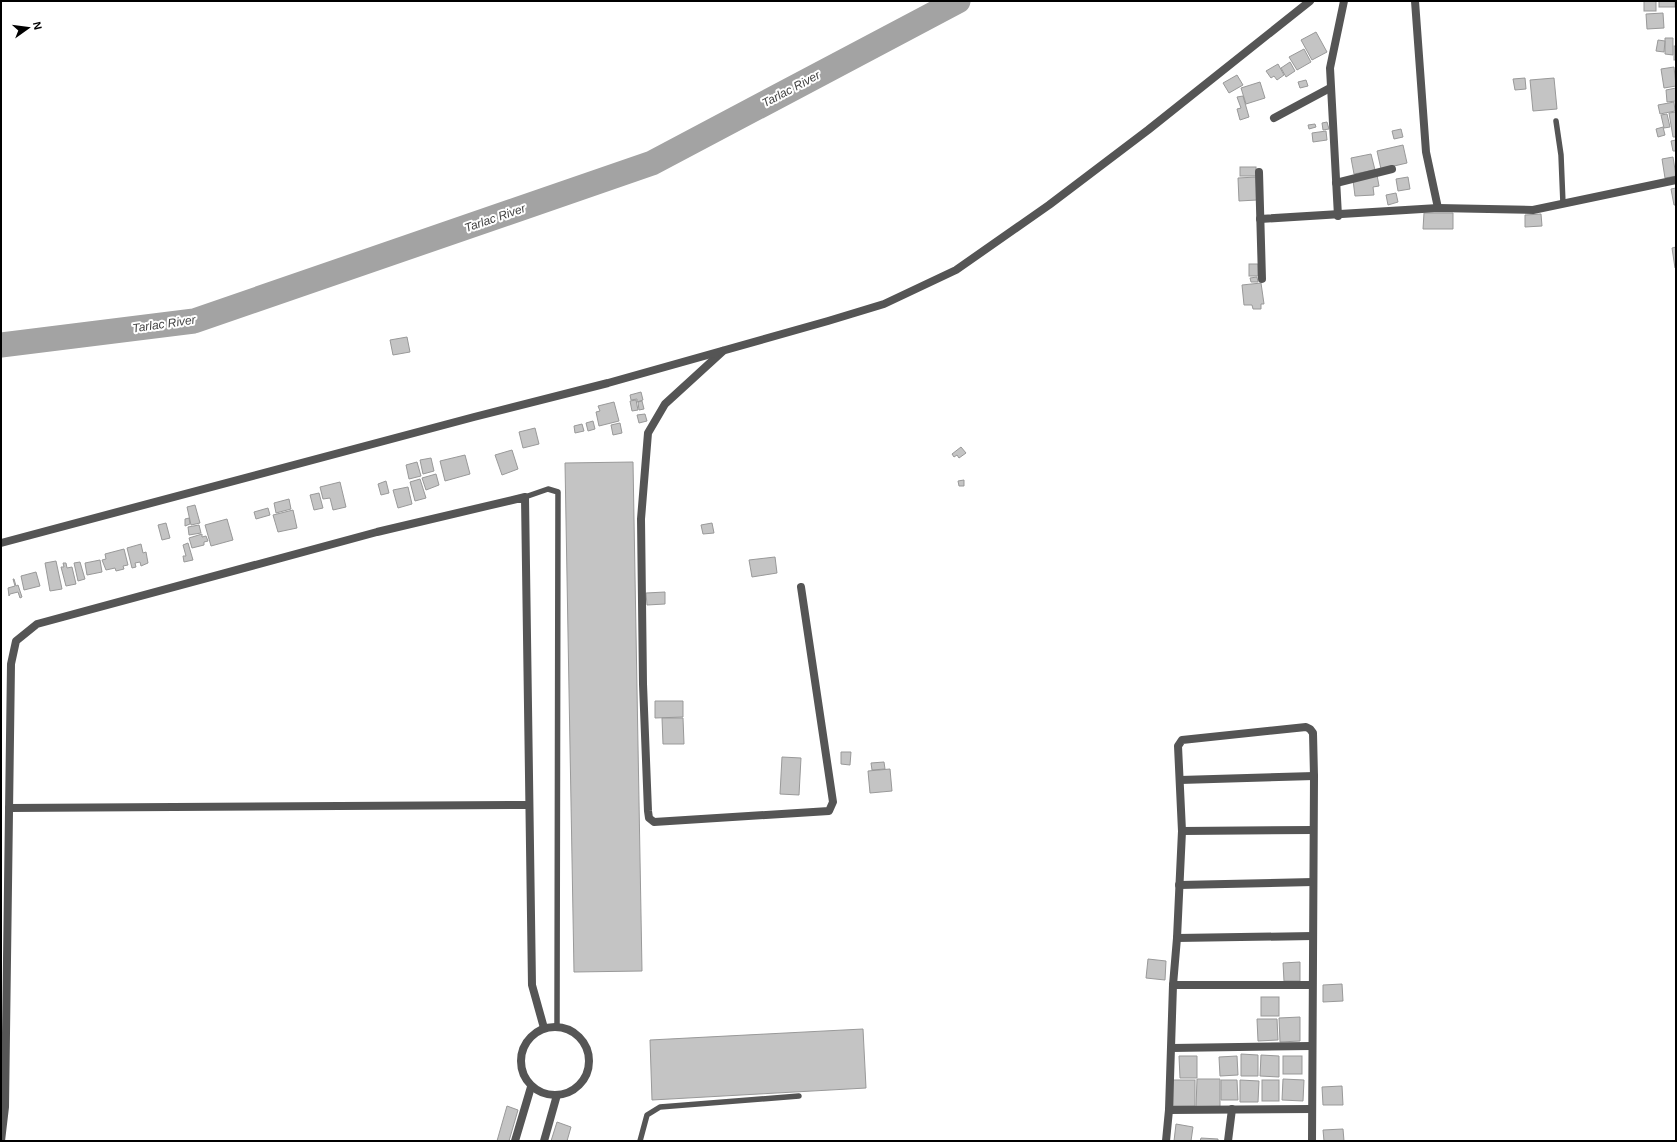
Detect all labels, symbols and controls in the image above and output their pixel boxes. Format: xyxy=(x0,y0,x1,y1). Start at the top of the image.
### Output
north arrow xyxy=(8,8,48,48)
text: N xyxy=(31,20,44,31)
water label: Tarlac River xyxy=(760,67,823,110)
water label: Tarlac River xyxy=(463,201,528,235)
water label: Tarlac River xyxy=(132,313,197,335)

